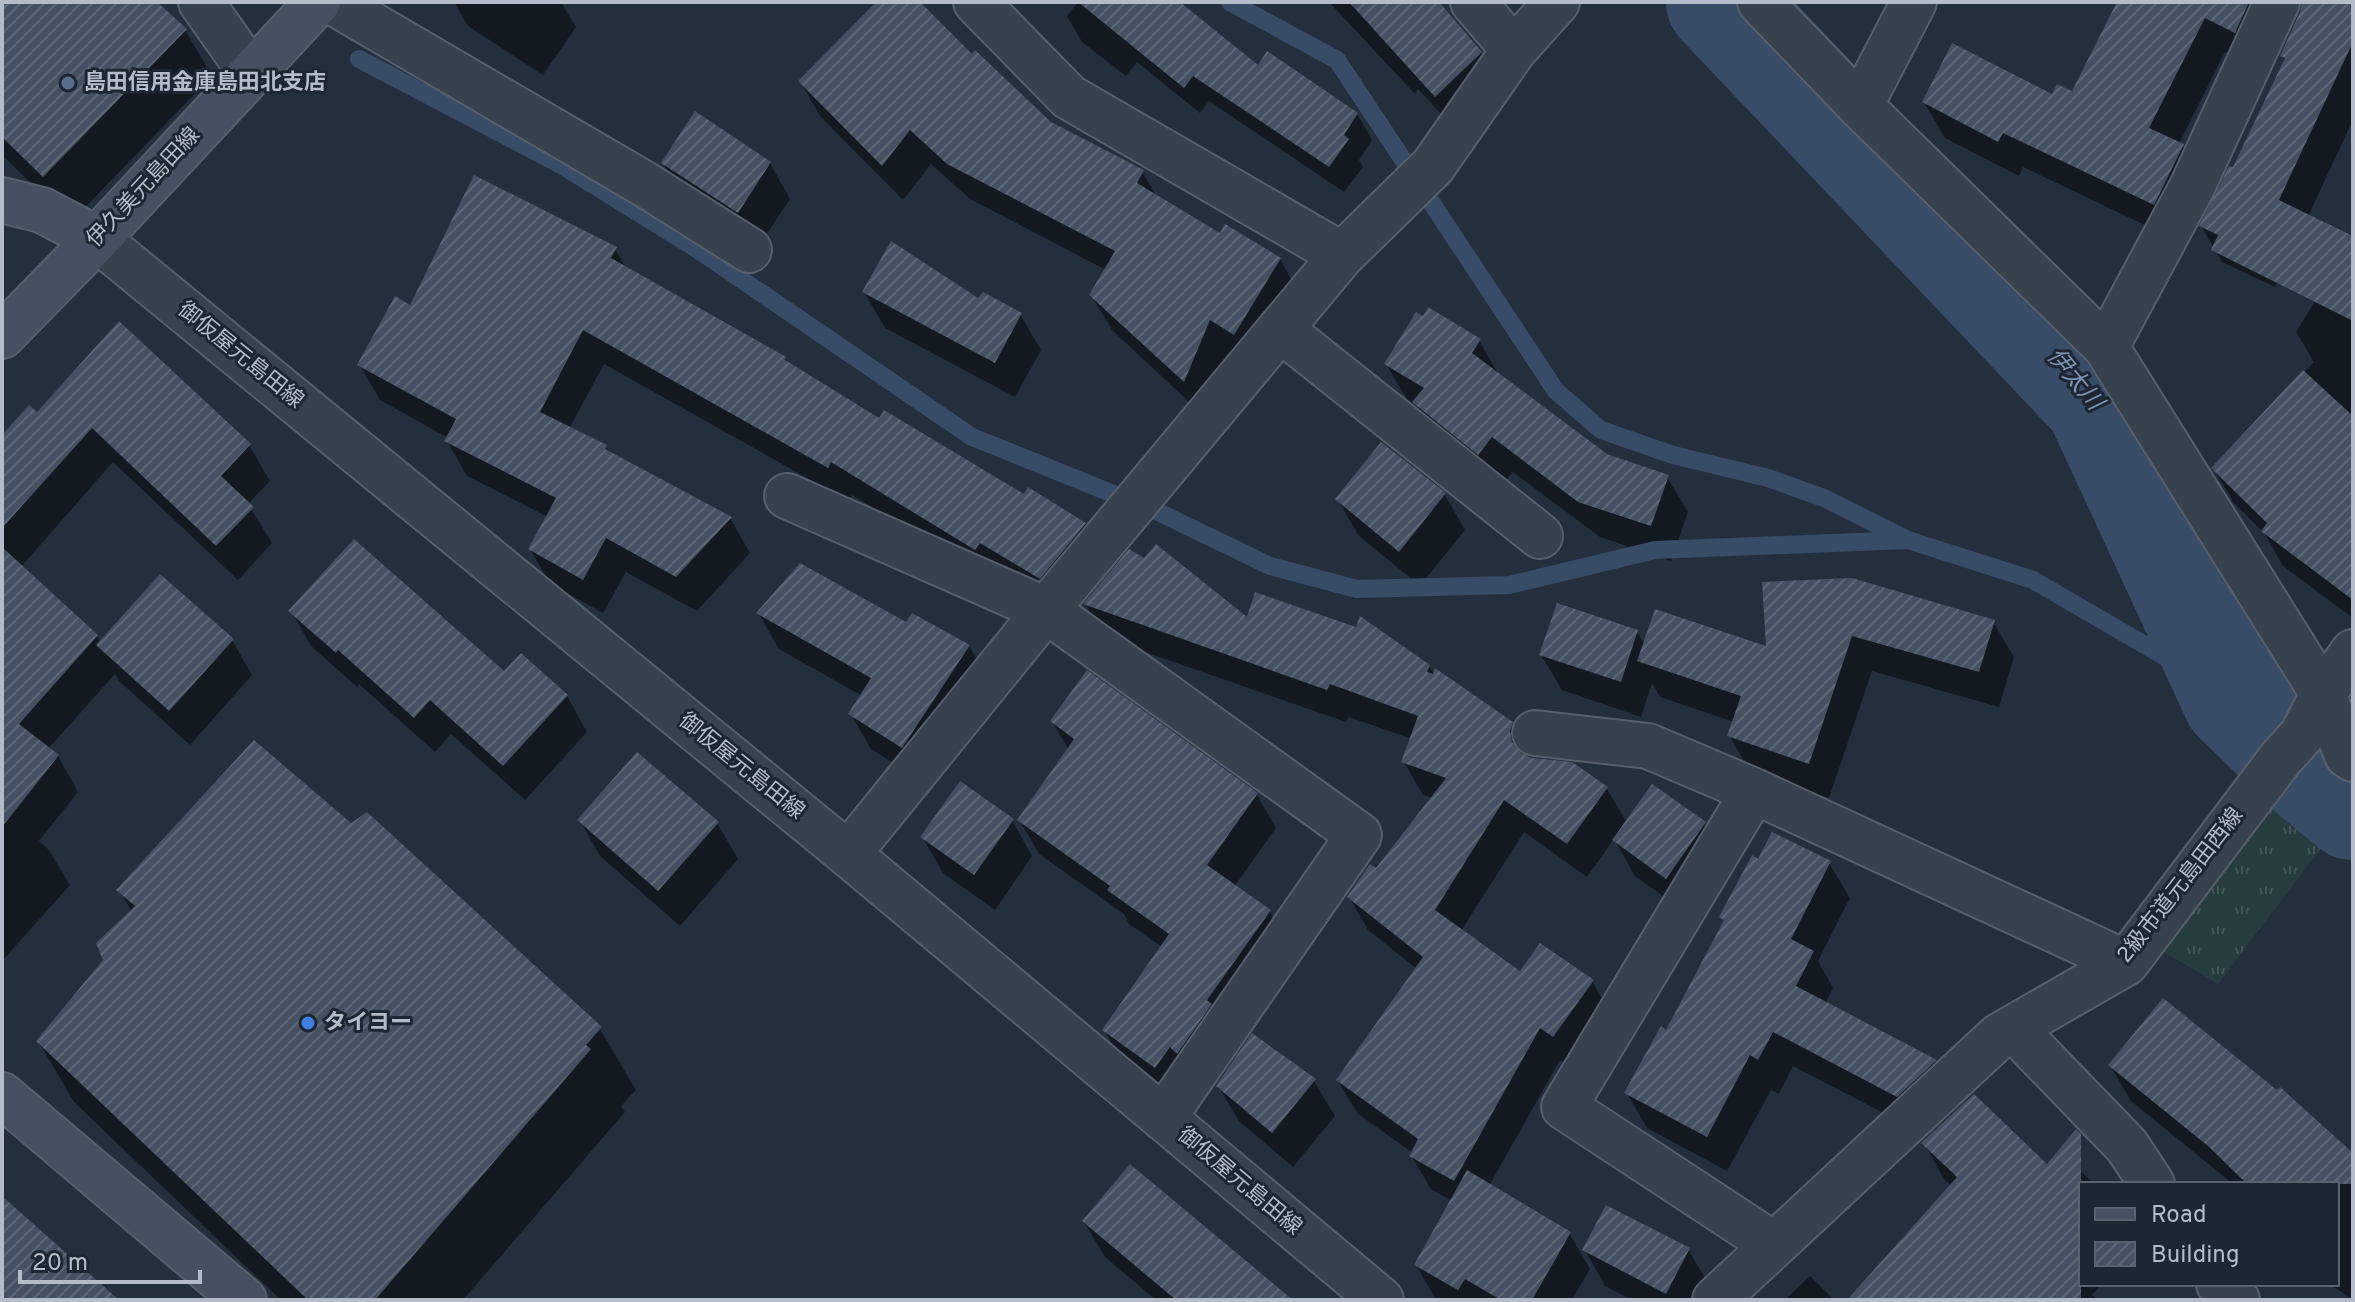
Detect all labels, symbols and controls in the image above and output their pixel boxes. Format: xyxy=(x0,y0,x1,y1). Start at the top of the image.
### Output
place label: 島田信用金庫島田北支店 xyxy=(84,70,326,97)
marker: 島田信用金庫島田北支店 xyxy=(59,74,77,92)
street label: 伊久美元島田線 xyxy=(82,122,206,254)
street label: 御仮屋元島田線 xyxy=(172,297,308,415)
water label: 伊太川 xyxy=(2039,343,2111,420)
street label: 御仮屋元島田線 xyxy=(673,708,809,826)
street label: 2級市道元島田西線 xyxy=(2112,803,2250,969)
place label: タイヨー xyxy=(324,1010,412,1037)
marker: タイヨー xyxy=(299,1014,317,1032)
street label: 御仮屋元島田線 xyxy=(1171,1122,1307,1242)
legend xyxy=(2079,1182,2339,1286)
text: Road xyxy=(2151,1201,2207,1231)
scale bar xyxy=(20,1234,200,1284)
text: Building xyxy=(2151,1241,2240,1271)
text: 20 m xyxy=(32,1249,88,1279)

